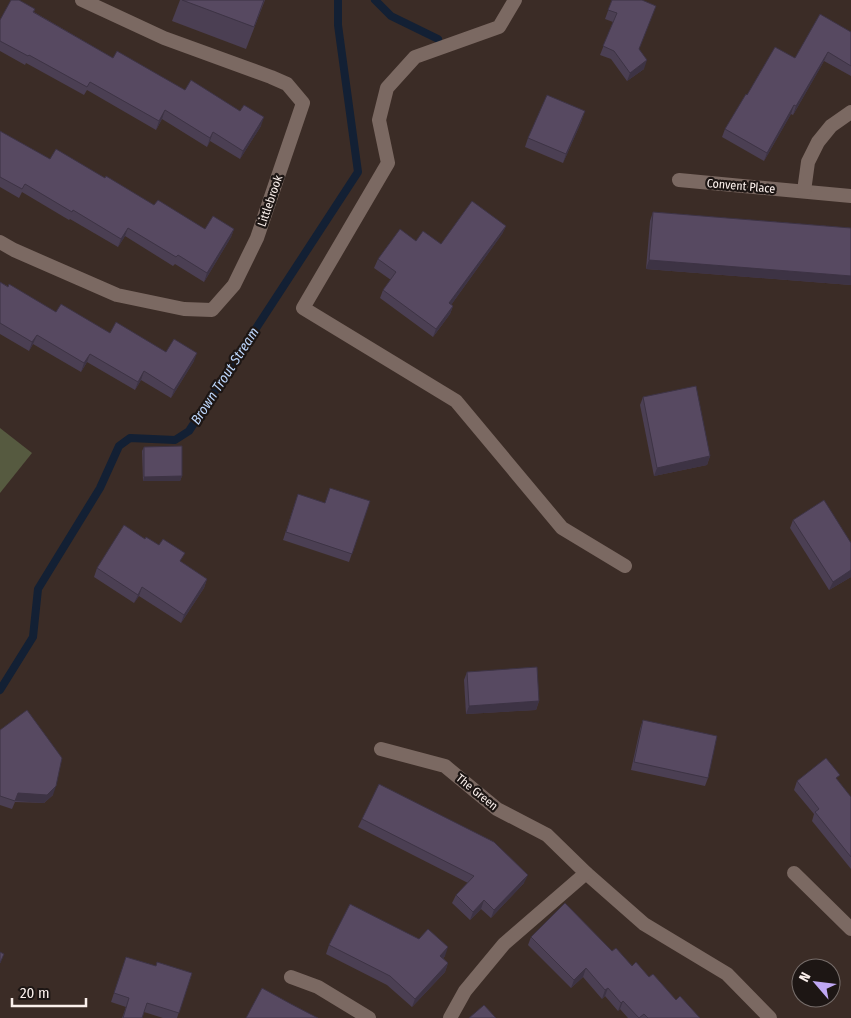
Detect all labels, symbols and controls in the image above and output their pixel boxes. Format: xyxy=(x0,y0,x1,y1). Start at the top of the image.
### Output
street label: Littlebrook xyxy=(255,173,285,229)
street label: Convent Place xyxy=(706,176,776,196)
water label: Brown Trout Stream xyxy=(187,324,263,428)
street label: The Green xyxy=(453,771,501,813)
north arrow xyxy=(791,958,841,1008)
text: N xyxy=(795,969,814,985)
scale bar xyxy=(12,976,86,1008)
text: 20 m xyxy=(20,984,50,1002)

